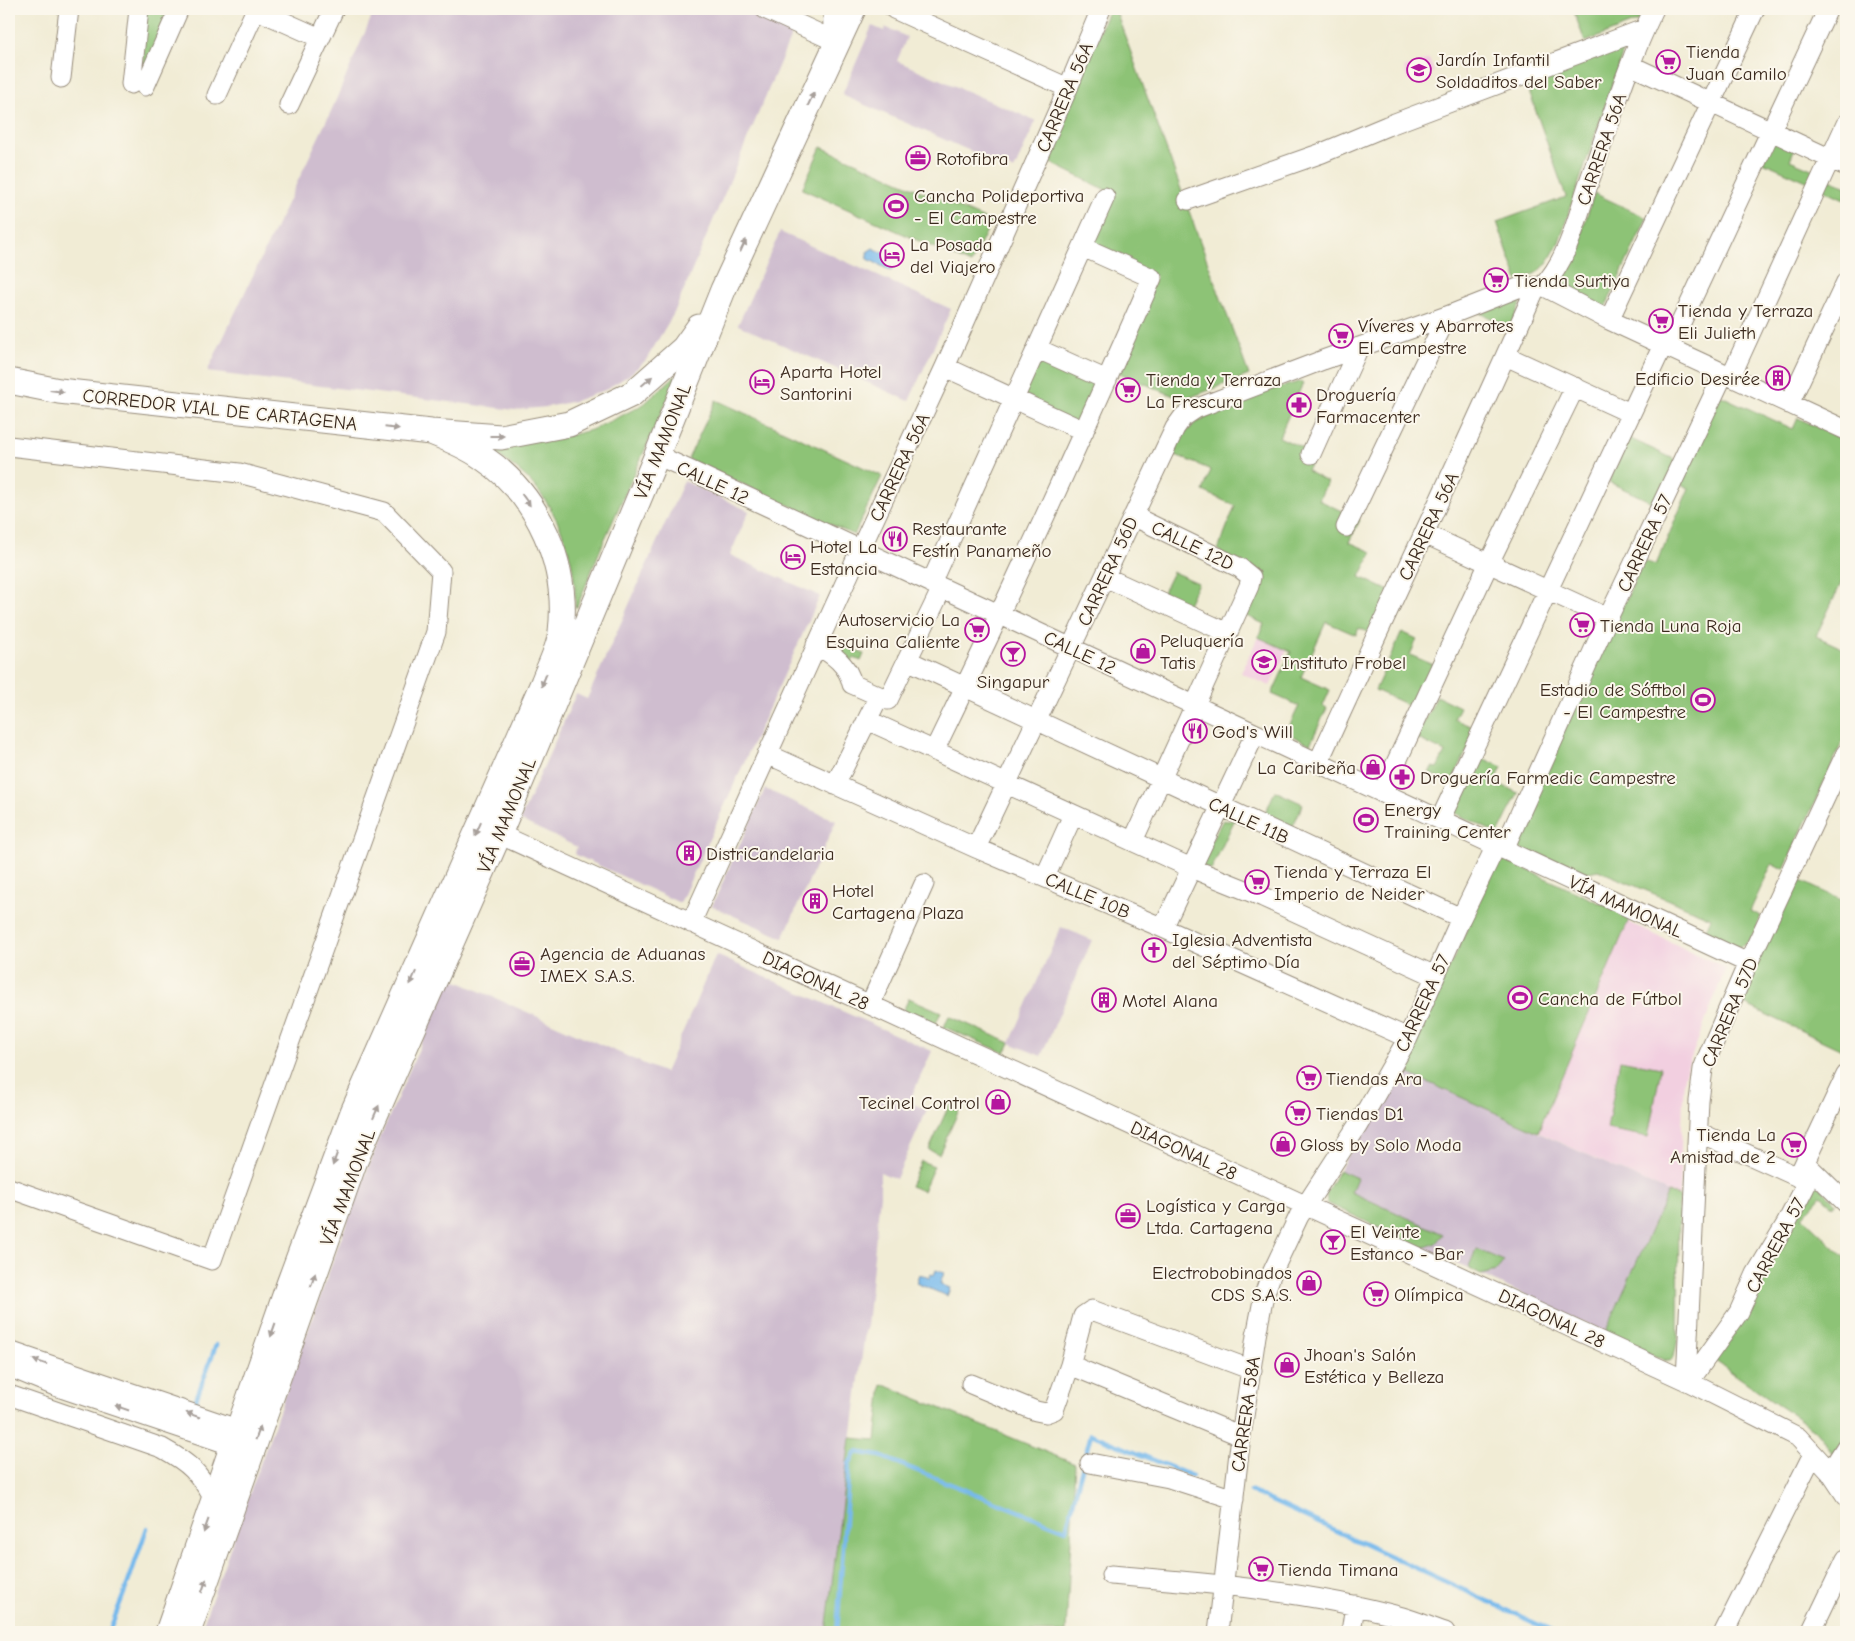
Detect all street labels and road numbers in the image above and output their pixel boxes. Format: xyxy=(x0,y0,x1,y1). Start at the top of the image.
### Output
street label: CARRERA 56A xyxy=(1032,39,1098,156)
street label: CARRERA 56A xyxy=(1572,90,1631,208)
street label: VÍA MAMONAL xyxy=(630,380,696,503)
street label: CORREDOR VIAL DE CARTAGENA xyxy=(82,385,358,435)
street label: CARRERA 56A xyxy=(865,410,935,525)
street label: CALLE 12 xyxy=(673,457,752,509)
street label: CARRERA 56A xyxy=(1394,469,1464,584)
street label: CARRERA 57 xyxy=(1613,491,1677,596)
street label: CARRERA 56D xyxy=(1073,513,1143,630)
street label: CALLE 12D xyxy=(1148,517,1237,575)
street label: CALLE 12 xyxy=(1040,627,1119,679)
street label: VÍA MAMONAL xyxy=(473,754,541,876)
street label: CALLE 11B xyxy=(1205,793,1292,849)
street label: CALLE 10B xyxy=(1042,868,1134,924)
street label: VÍA MAMONAL xyxy=(1565,871,1686,943)
street label: DIAGONAL 28 xyxy=(759,947,872,1015)
street label: CARRERA 57 xyxy=(1391,951,1455,1056)
street label: CARRERA 57D xyxy=(1697,954,1763,1070)
street label: DIAGONAL 28 xyxy=(1127,1117,1240,1185)
street label: VÍA MAMONAL xyxy=(316,1125,380,1249)
street label: CARRERA 57 xyxy=(1742,1194,1810,1297)
street label: DIAGONAL 28 xyxy=(1495,1285,1608,1353)
street label: CARRERA 58A xyxy=(1227,1355,1265,1473)

